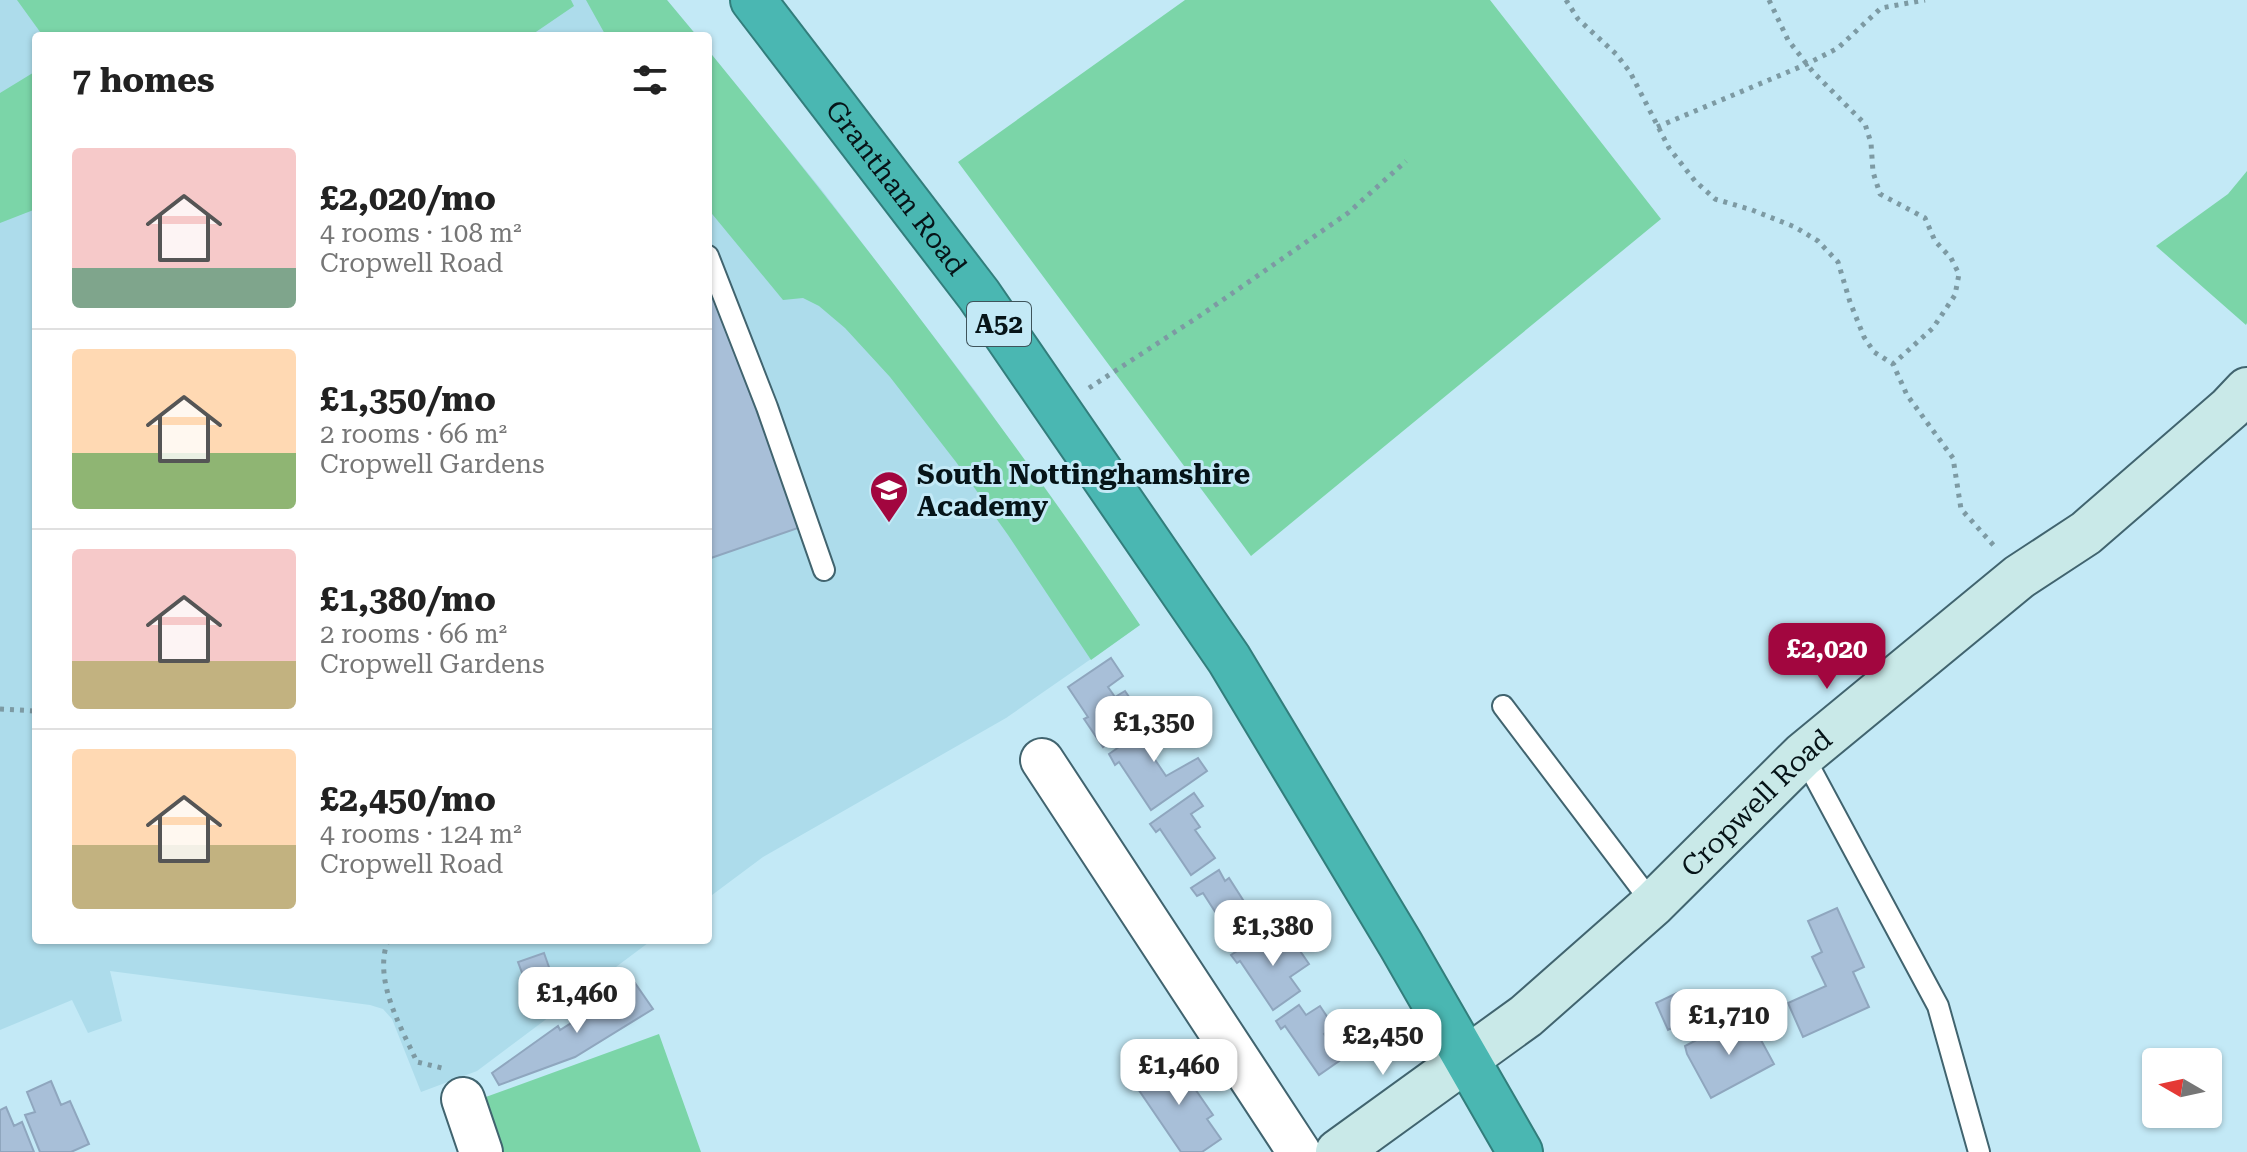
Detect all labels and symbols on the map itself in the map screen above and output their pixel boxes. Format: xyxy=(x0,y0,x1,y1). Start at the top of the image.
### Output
street label: Grantham Road xyxy=(819,93,974,281)
road number: A52 xyxy=(967,302,1031,346)
place label: South Nottinghamshire Academy xyxy=(917,458,1250,523)
school or university icon: South Nottinghamshire Academy xyxy=(868,469,910,524)
pin: £2,020 xyxy=(1762,623,1892,691)
pin: £1,350 xyxy=(1089,696,1219,764)
street label: Cropwell Road xyxy=(1674,722,1838,883)
pin: £1,380 xyxy=(1208,900,1338,968)
pin: £1,460 xyxy=(512,967,642,1035)
pin: £1,710 xyxy=(1664,989,1794,1057)
pin: £2,450 xyxy=(1318,1009,1448,1077)
pin: £1,460 xyxy=(1114,1039,1244,1107)
north arrow xyxy=(2142,1048,2222,1128)

